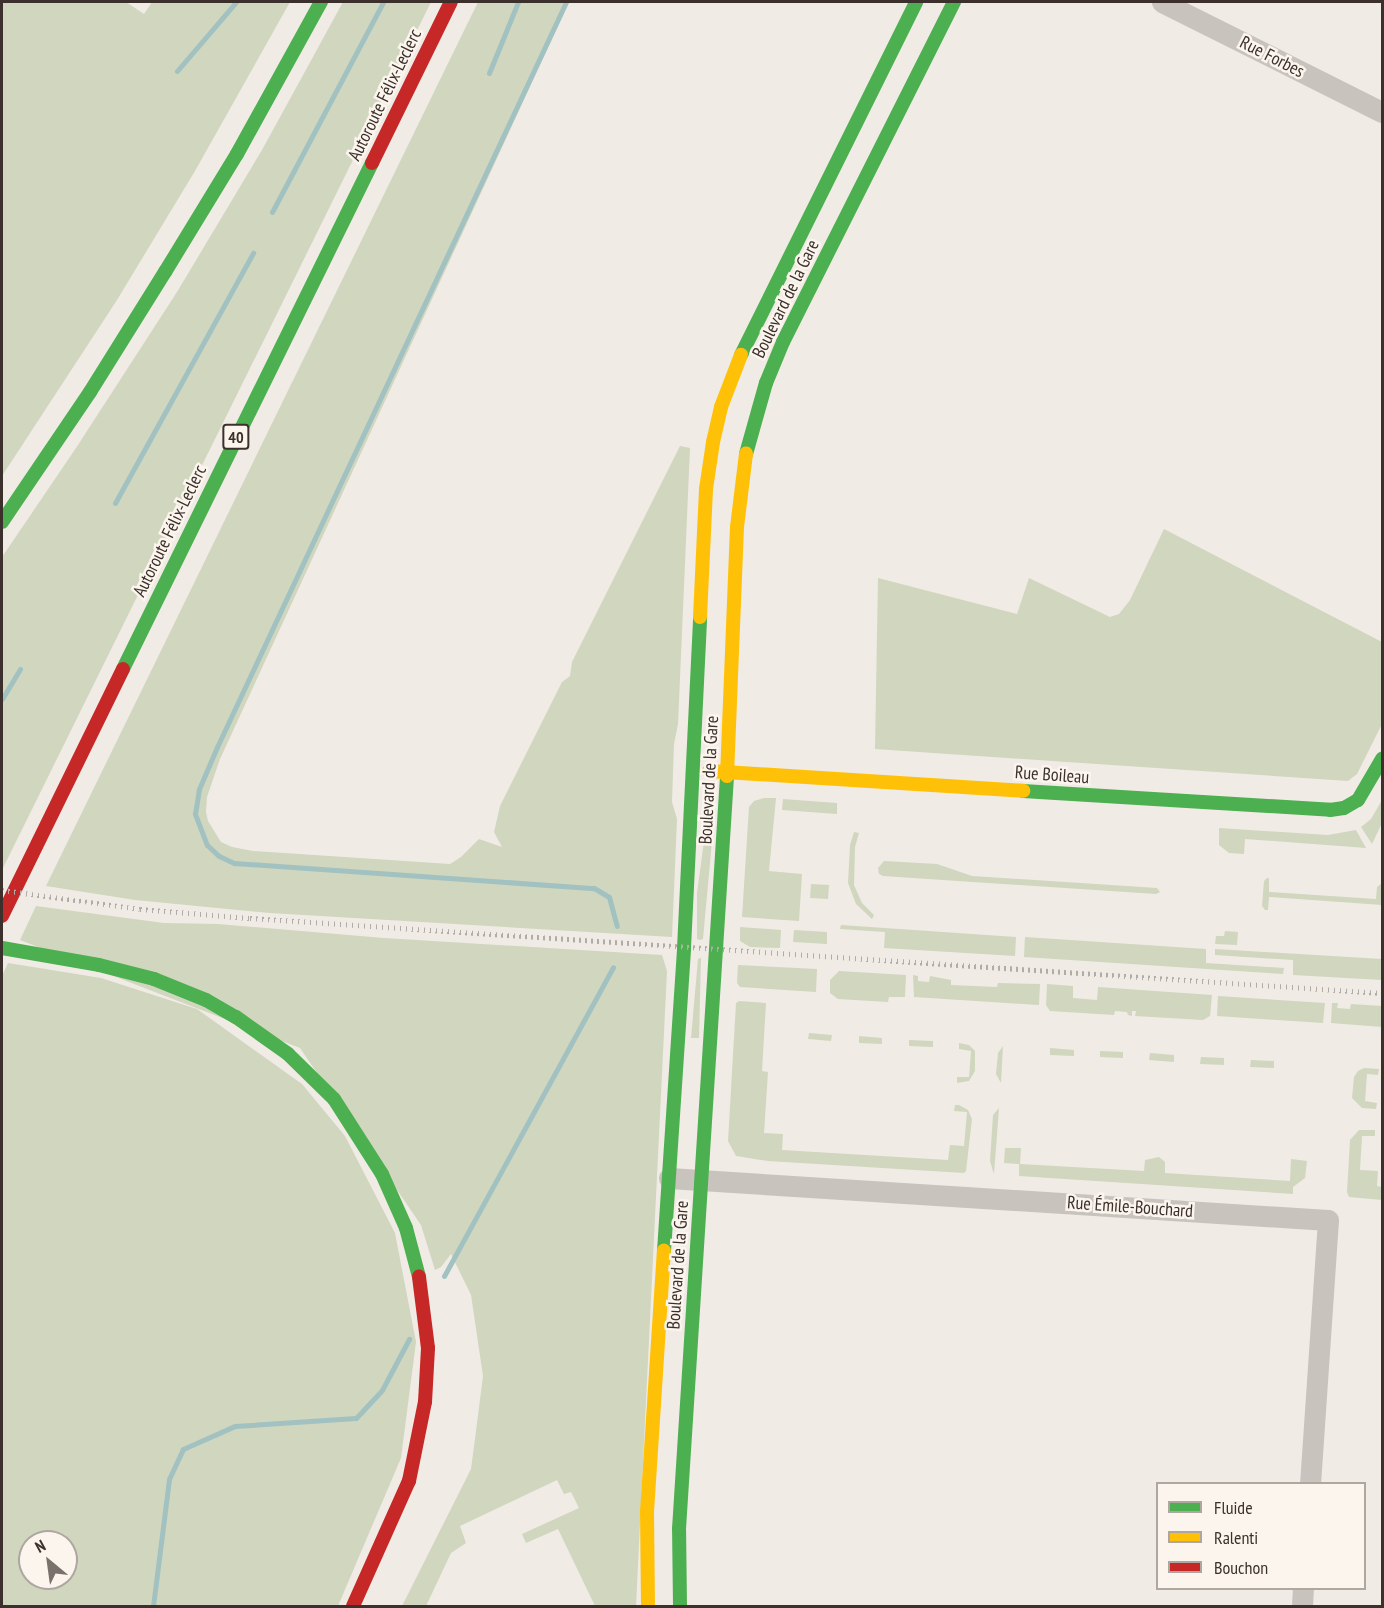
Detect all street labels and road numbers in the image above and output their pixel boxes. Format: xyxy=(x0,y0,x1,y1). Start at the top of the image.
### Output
street label: Autoroute Félix-Leclerc xyxy=(344,26,426,164)
street label: Rue Forbes xyxy=(1236,32,1308,82)
street label: Boulevard de la Gare xyxy=(748,236,824,362)
road number: 40 xyxy=(221,424,251,450)
street label: Autoroute Félix-Leclerc xyxy=(129,462,211,600)
street label: Boulevard de la Gare xyxy=(695,715,723,845)
street label: Rue Boileau xyxy=(1014,762,1090,788)
street label: Rue Émile-Bouchard xyxy=(1066,1192,1194,1222)
street label: Boulevard de la Gare xyxy=(663,1200,693,1330)

